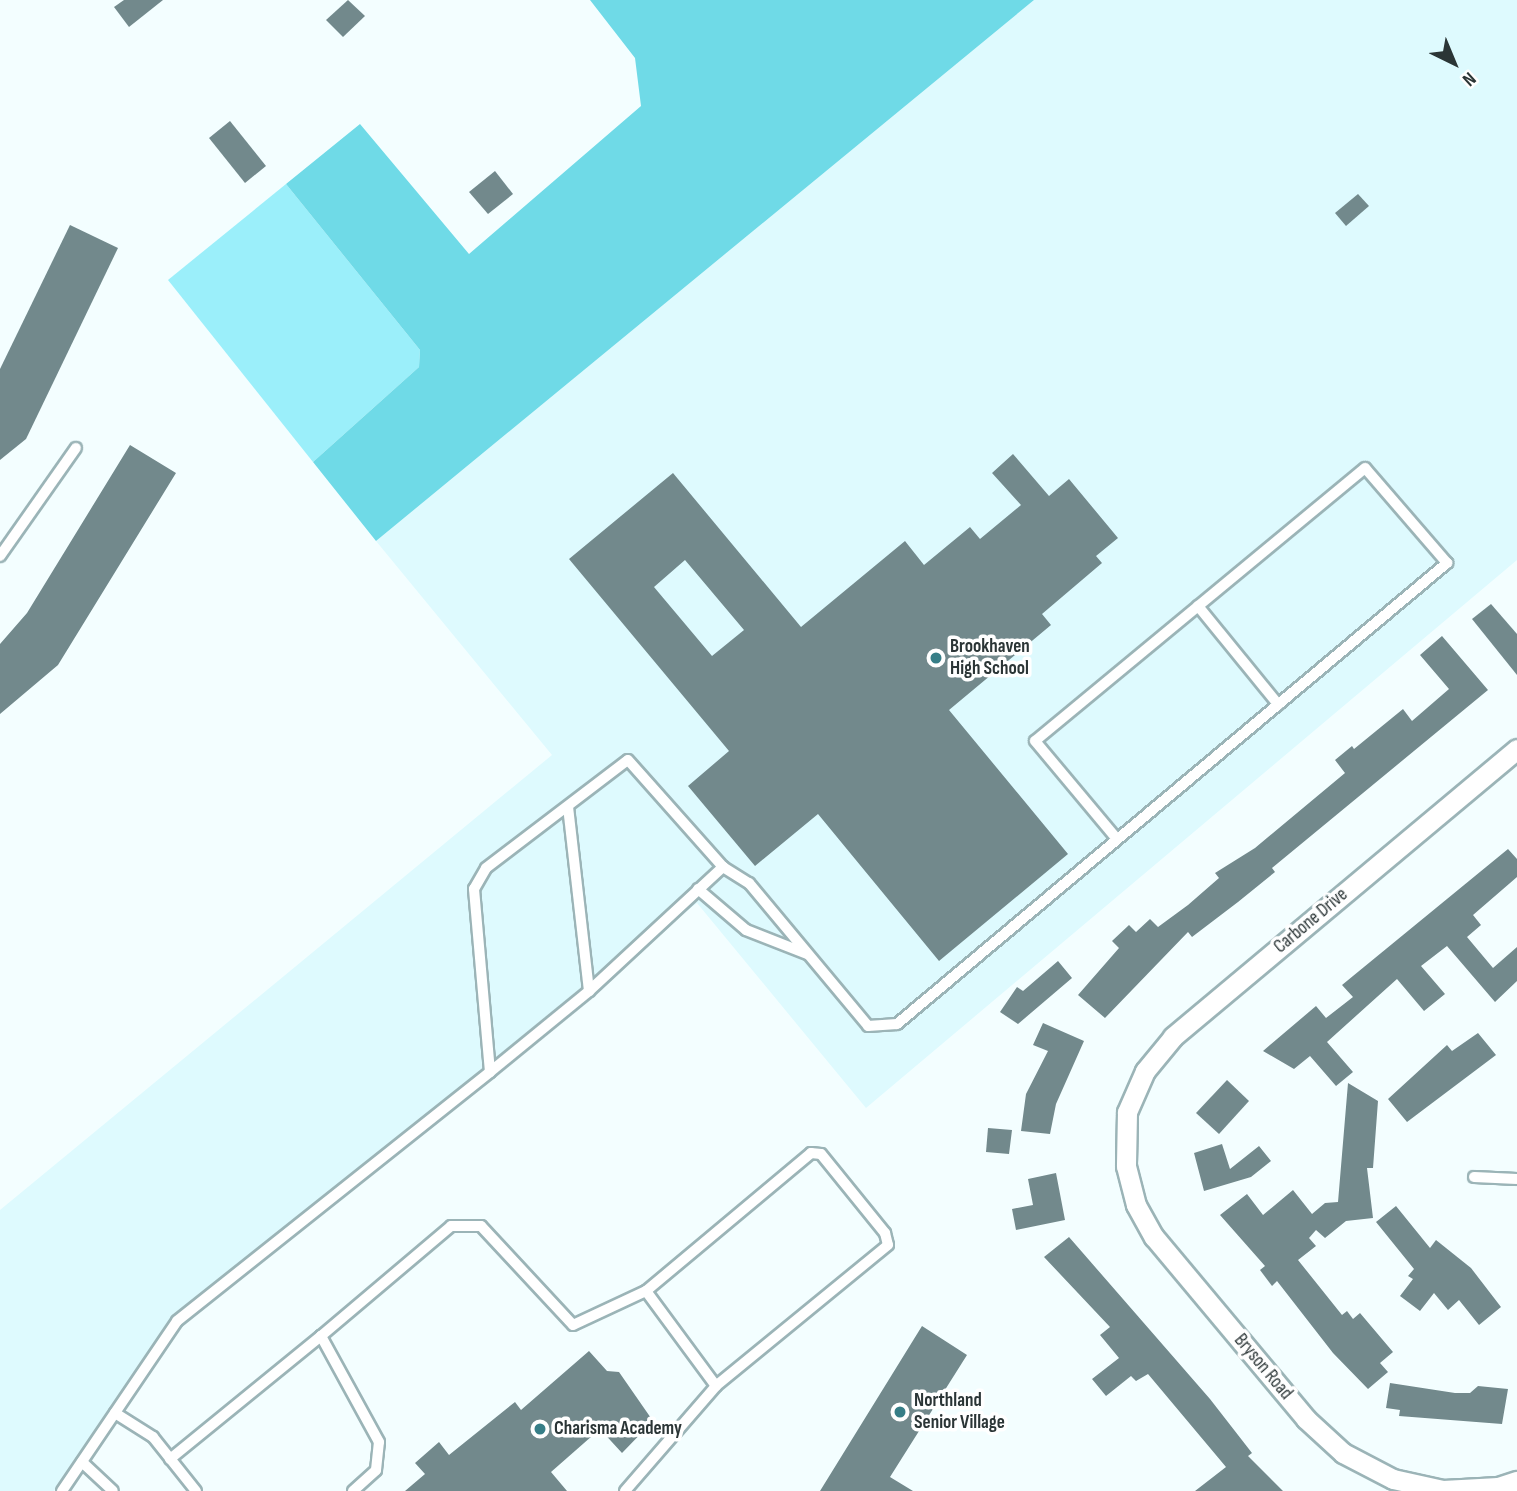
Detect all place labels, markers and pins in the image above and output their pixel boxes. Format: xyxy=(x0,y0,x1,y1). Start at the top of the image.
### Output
place label: Brookhaven High School xyxy=(950,636,1030,680)
marker: Brookhaven High School xyxy=(928,650,944,666)
place label: Northland Senior Village xyxy=(914,1390,1005,1434)
marker: Northland Senior Village xyxy=(892,1404,908,1420)
place label: Charisma Academy xyxy=(554,1418,682,1440)
marker: Charisma Academy xyxy=(532,1421,548,1437)

